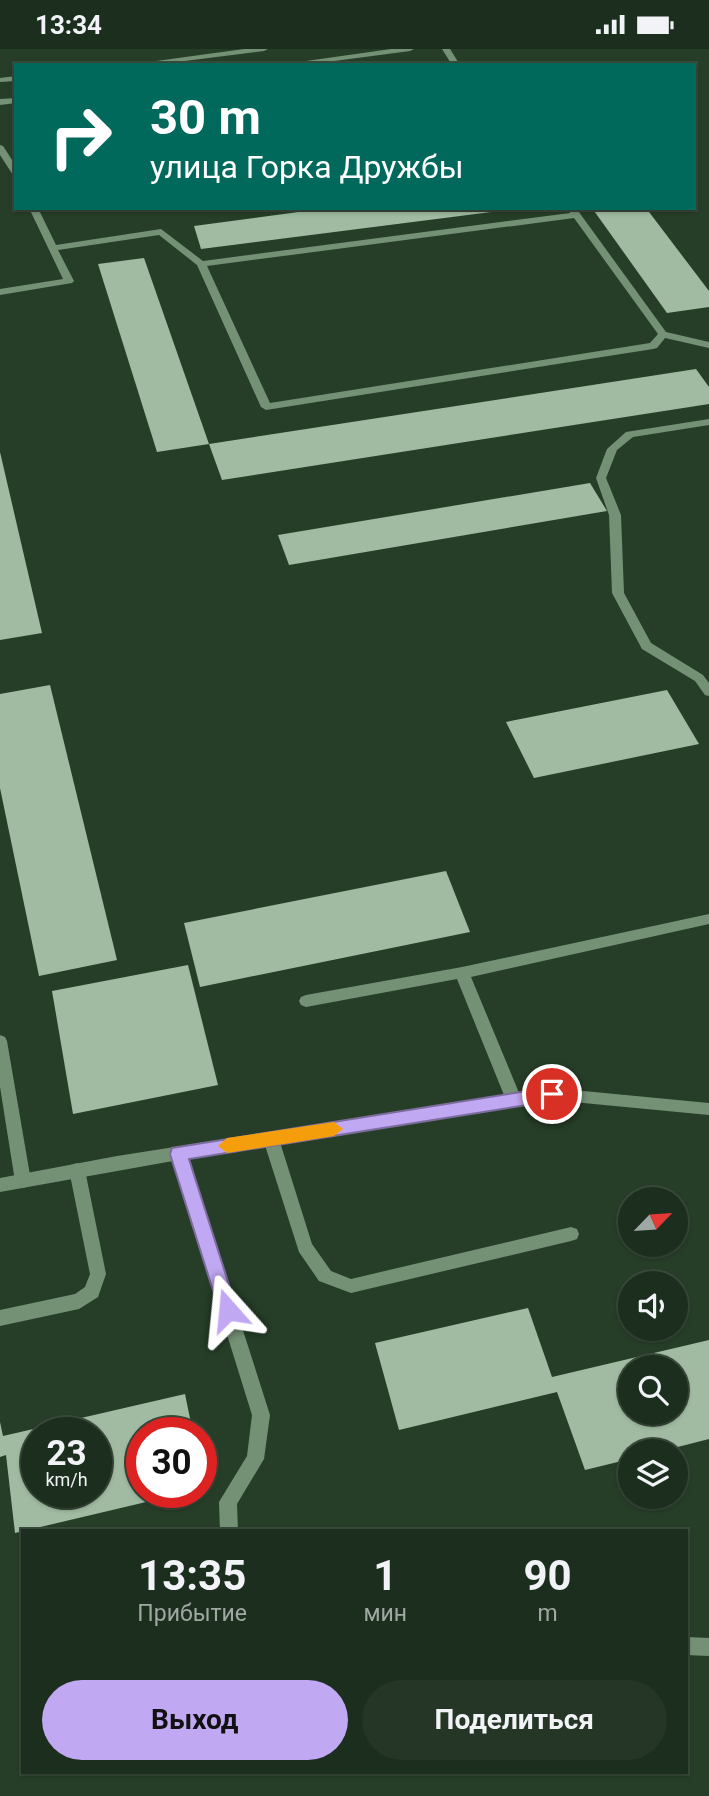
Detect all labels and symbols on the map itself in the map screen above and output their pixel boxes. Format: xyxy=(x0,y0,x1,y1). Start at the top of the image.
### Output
pin xyxy=(522,1064,582,1124)
north arrow xyxy=(618,1187,688,1257)
position arrow xyxy=(191,1273,265,1347)
speed limit sign: 30 xyxy=(126,1417,217,1508)

